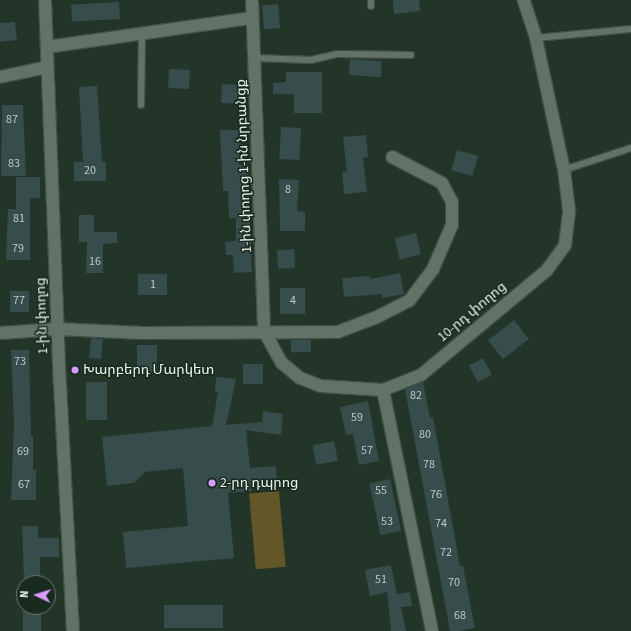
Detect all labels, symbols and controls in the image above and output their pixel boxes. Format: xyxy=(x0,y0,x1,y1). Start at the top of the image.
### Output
street label: 1-ին փողոց 1-ին նրբանցք xyxy=(233,79,255,253)
house number: 87 xyxy=(6,113,18,127)
house number: 83 xyxy=(8,157,20,171)
house number: 20 xyxy=(84,164,96,178)
house number: 8 xyxy=(285,183,291,197)
house number: 81 xyxy=(13,212,25,226)
house number: 79 xyxy=(12,242,24,256)
house number: 16 xyxy=(89,255,101,269)
street label: 1-ին փողոց xyxy=(32,277,52,355)
house number: 1 xyxy=(150,278,156,292)
street label: 10-րդ փողոց xyxy=(434,278,510,346)
house number: 77 xyxy=(13,294,25,308)
house number: 4 xyxy=(290,294,296,308)
house number: 73 xyxy=(14,355,26,369)
place label: Խարբերդ Մարկետ xyxy=(83,362,214,378)
marker: Խարբերդ Մարկետ xyxy=(70,365,80,375)
house number: 82 xyxy=(410,389,422,403)
house number: 59 xyxy=(351,411,363,425)
house number: 80 xyxy=(419,428,431,442)
house number: 57 xyxy=(361,444,373,458)
house number: 69 xyxy=(17,445,29,459)
house number: 78 xyxy=(423,458,435,472)
place label: 2-րդ դպրոց xyxy=(220,475,298,491)
house number: 67 xyxy=(18,478,30,492)
marker: 2-րդ դպրոց xyxy=(207,478,217,488)
house number: 55 xyxy=(375,484,387,498)
house number: 76 xyxy=(430,488,442,502)
house number: 53 xyxy=(381,515,393,529)
house number: 74 xyxy=(435,517,447,531)
house number: 72 xyxy=(440,546,452,560)
house number: 51 xyxy=(375,573,387,587)
north arrow xyxy=(16,575,56,615)
house number: 70 xyxy=(448,576,460,590)
text: N xyxy=(17,590,32,598)
house number: 68 xyxy=(454,609,466,623)

